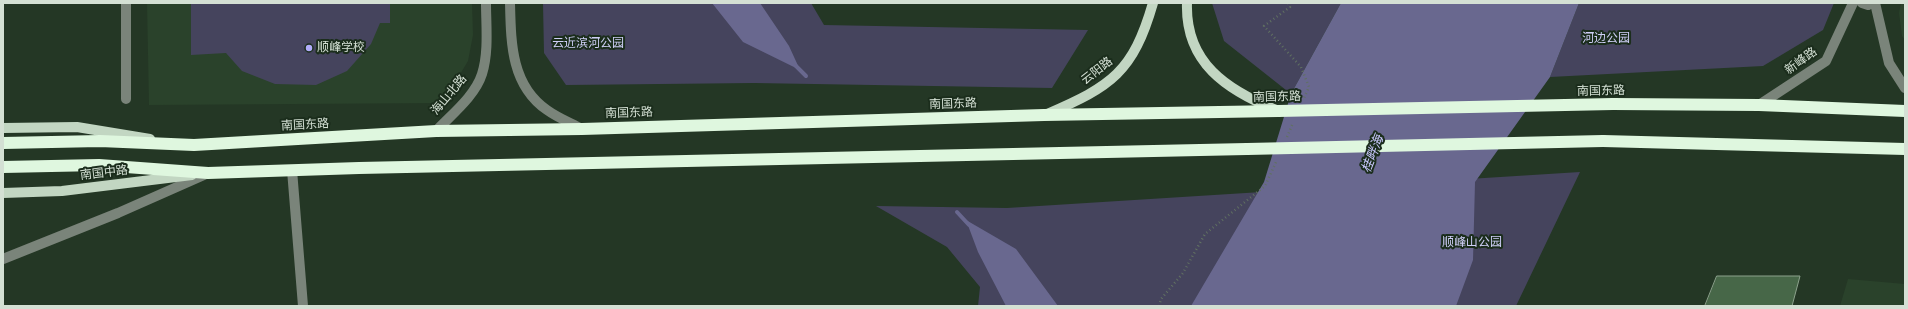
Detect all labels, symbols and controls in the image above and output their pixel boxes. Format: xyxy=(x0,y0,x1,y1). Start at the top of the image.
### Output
park label: 河边公园 xyxy=(1582,32,1630,46)
park label: 云近滨河公园 xyxy=(552,37,624,51)
place label: 顺峰学校 xyxy=(317,41,365,55)
marker: 顺峰学校 xyxy=(304,43,314,53)
street label: 新峰路 xyxy=(1782,45,1820,77)
street label: 云阳路 xyxy=(1078,54,1116,88)
street label: 海山北路 xyxy=(428,72,470,118)
street label: 南国东路 xyxy=(1577,83,1625,99)
street label: 南国东路 xyxy=(1253,89,1301,105)
street label: 南国东路 xyxy=(929,96,977,112)
street label: 南国东路 xyxy=(605,105,653,121)
street label: 南国东路 xyxy=(281,117,329,133)
water label: 桂畔海 xyxy=(1359,133,1387,175)
street label: 南国中路 xyxy=(79,163,129,183)
park label: 顺峰山公园 xyxy=(1442,236,1502,250)

